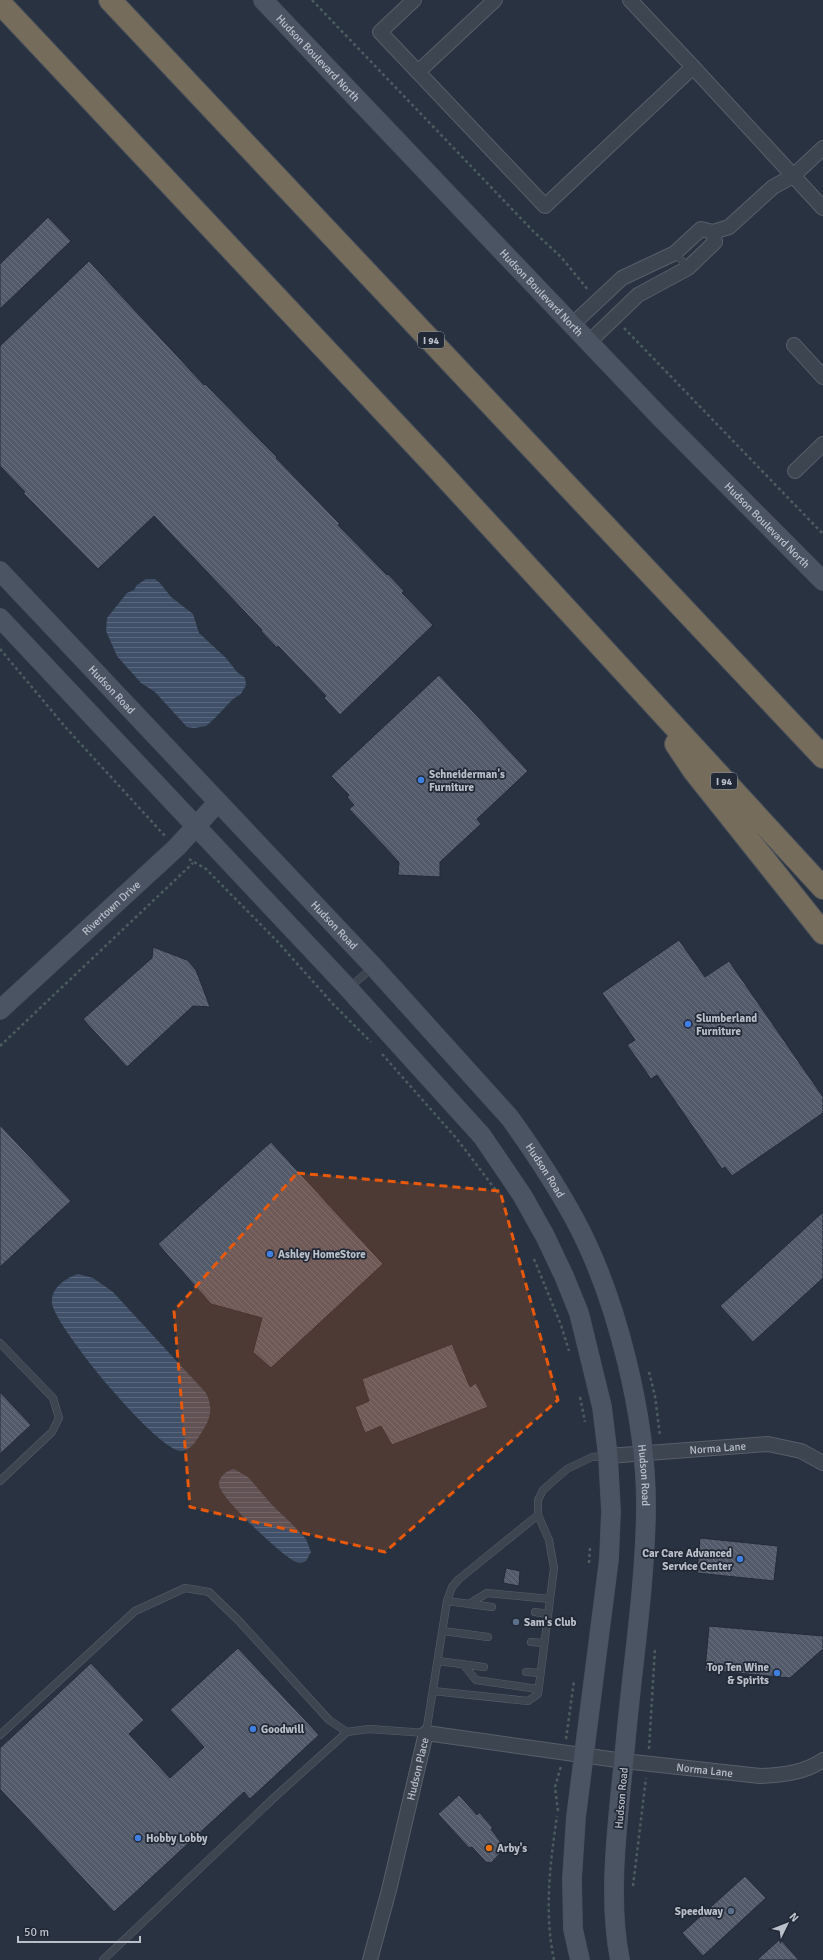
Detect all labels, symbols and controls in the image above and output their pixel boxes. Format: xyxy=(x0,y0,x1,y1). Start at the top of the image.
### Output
street label: Hudson Boulevard North xyxy=(273,12,362,105)
street label: Hudson Boulevard North xyxy=(497,247,586,339)
road number: I 94 xyxy=(418,332,444,348)
street label: Hudson Boulevard North xyxy=(722,480,812,571)
street label: Hudson Road xyxy=(86,663,138,717)
place label: Schneiderman's Furniture xyxy=(429,768,505,794)
road number: I 94 xyxy=(711,773,737,789)
marker: Schneiderman's Furniture xyxy=(416,775,426,785)
street label: Rivertown Drive xyxy=(80,878,143,938)
street label: Hudson Road xyxy=(308,898,360,952)
place label: Slumberland Furniture xyxy=(696,1012,757,1038)
marker: Slumberland Furniture xyxy=(683,1019,693,1029)
street label: Hudson Road xyxy=(523,1141,567,1200)
place label: Ashley HomeStore xyxy=(278,1248,366,1261)
marker: Ashley HomeStore xyxy=(265,1249,275,1259)
street label: Norma Lane xyxy=(689,1440,747,1457)
street label: Hudson Road xyxy=(635,1444,652,1506)
place label: Car Care Advanced Service Center xyxy=(642,1547,733,1573)
marker: Car Care Advanced Service Center xyxy=(735,1554,745,1564)
place label: Sam's Club xyxy=(524,1616,577,1629)
marker: Sam's Club xyxy=(511,1617,521,1627)
place label: Top Ten Wine & Spirits xyxy=(707,1661,770,1687)
marker: Top Ten Wine & Spirits xyxy=(772,1668,782,1678)
place label: Goodwill xyxy=(261,1723,305,1736)
marker: Goodwill xyxy=(248,1724,258,1734)
street label: Hudson Place xyxy=(404,1736,432,1802)
street label: Norma Lane xyxy=(676,1761,734,1780)
street label: Hudson Road xyxy=(612,1767,631,1829)
place label: Hobby Lobby xyxy=(146,1832,208,1845)
marker: Hobby Lobby xyxy=(133,1833,143,1843)
place label: Arby's xyxy=(497,1842,527,1855)
marker: Arby's xyxy=(484,1843,494,1853)
north arrow xyxy=(767,1904,807,1944)
place label: Speedway xyxy=(675,1905,724,1918)
marker: Speedway xyxy=(726,1906,736,1916)
text: N xyxy=(787,1910,801,1925)
scale bar xyxy=(18,1918,140,1944)
text: 50 m xyxy=(24,1925,49,1940)

